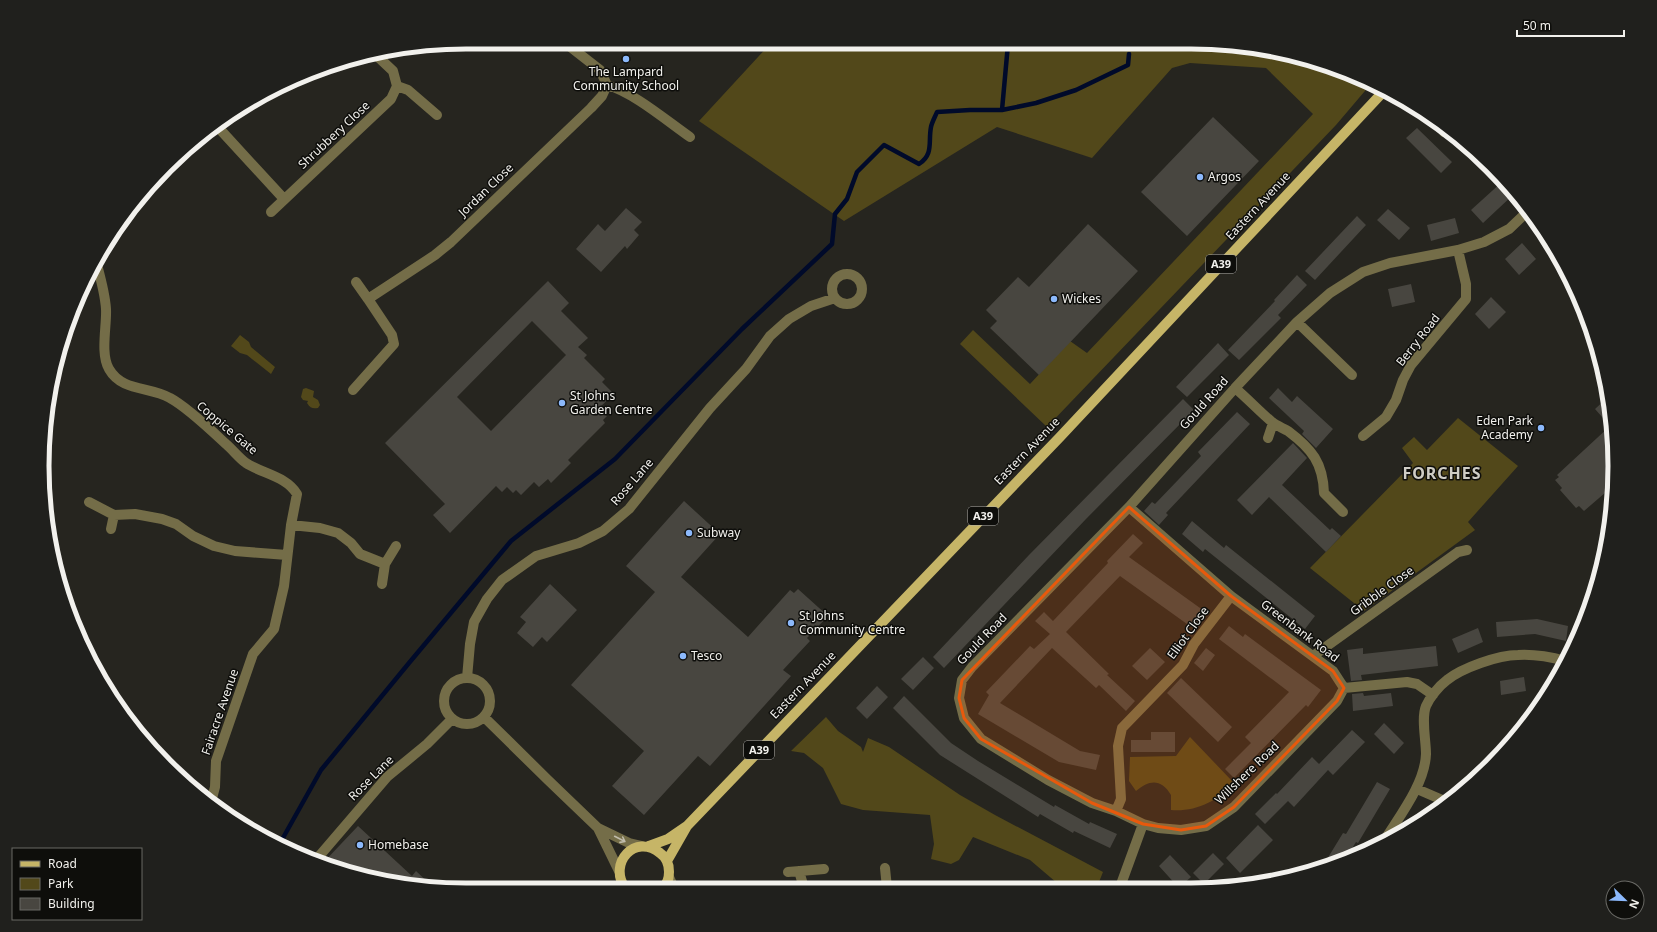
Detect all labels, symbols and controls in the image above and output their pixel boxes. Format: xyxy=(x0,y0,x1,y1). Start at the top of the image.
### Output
scale bar xyxy=(1517,12,1624,38)
text: 50 m xyxy=(1523,17,1551,34)
marker: The Lampard Community School xyxy=(621,54,631,64)
place label: The Lampard Community School xyxy=(573,63,679,94)
street label: Shrubbery Close xyxy=(294,97,373,172)
street label: Jordan Close xyxy=(454,159,517,221)
place label: Argos xyxy=(1208,168,1241,185)
street label: Eastern Avenue xyxy=(1221,168,1294,244)
marker: Argos xyxy=(1195,172,1205,182)
road number: A39 xyxy=(1206,255,1236,273)
place label: Wickes xyxy=(1062,290,1101,307)
marker: Wickes xyxy=(1049,294,1059,304)
street label: Berry Road xyxy=(1392,310,1444,370)
street label: Gould Road xyxy=(1175,373,1232,433)
place label: St Johns Garden Centre xyxy=(570,387,653,418)
street label: Coppice Gate xyxy=(193,397,262,458)
marker: St Johns Garden Centre xyxy=(557,398,567,408)
place label: Eden Park Academy xyxy=(1476,412,1534,443)
street label: Eastern Avenue xyxy=(990,413,1063,488)
marker: Eden Park Academy xyxy=(1536,423,1546,433)
street label: Rose Lane xyxy=(606,454,657,509)
district label: FORCHES xyxy=(1402,462,1482,484)
road number: A39 xyxy=(968,507,998,525)
place label: Subway xyxy=(697,524,741,541)
marker: Subway xyxy=(684,528,694,538)
street label: Gribble Close xyxy=(1346,562,1417,620)
street label: Greenbank Road xyxy=(1258,595,1343,666)
street label: Elliot Close xyxy=(1163,603,1213,662)
place label: St Johns Community Centre xyxy=(799,607,906,638)
street label: Gould Road xyxy=(953,609,1011,668)
marker: St Johns Community Centre xyxy=(786,618,796,628)
place label: Tesco xyxy=(691,647,722,664)
street label: Eastern Avenue xyxy=(766,647,839,722)
marker: Tesco xyxy=(678,651,688,661)
street label: Fairacre Avenue xyxy=(197,666,242,757)
street label: Willshere Road xyxy=(1211,737,1283,808)
road number: A39 xyxy=(744,741,774,759)
street label: Rose Lane xyxy=(344,751,397,804)
place label: Homebase xyxy=(368,836,429,853)
one-way arrow xyxy=(613,836,625,843)
marker: Homebase xyxy=(355,840,365,850)
legend xyxy=(12,848,142,920)
text: Road xyxy=(48,855,77,872)
text: Park xyxy=(48,875,74,892)
north arrow xyxy=(1605,880,1645,920)
text: Building xyxy=(48,895,95,912)
text: N xyxy=(1626,897,1643,911)

